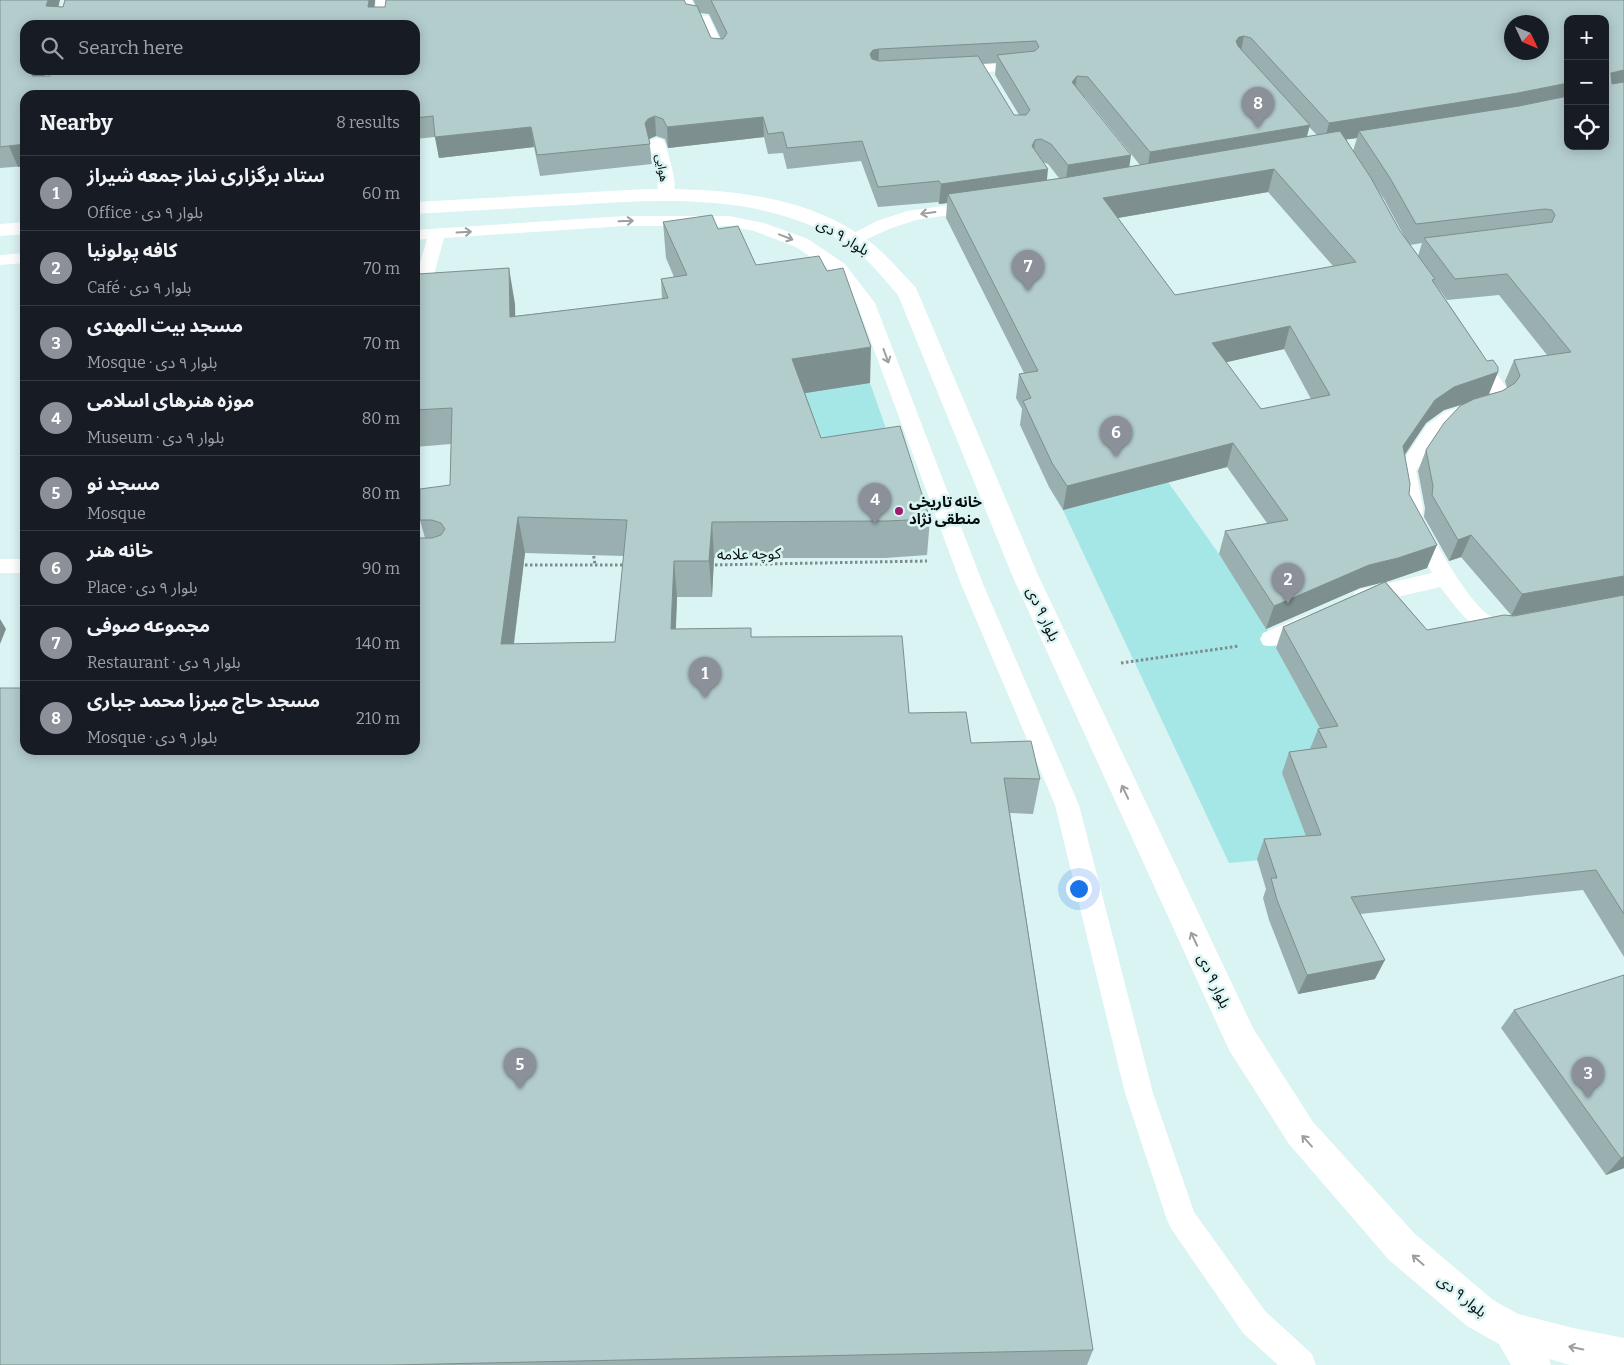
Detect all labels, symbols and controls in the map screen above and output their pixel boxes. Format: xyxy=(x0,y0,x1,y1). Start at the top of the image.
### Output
north arrow xyxy=(1504,15,1549,60)
map controls xyxy=(1564,15,1609,150)
button: + xyxy=(1564,15,1609,60)
search box xyxy=(20,20,420,75)
icon: search xyxy=(38,34,66,62)
text: Search here xyxy=(78,36,183,59)
button: − xyxy=(1564,60,1609,105)
pin: 8 xyxy=(1242,87,1274,128)
button: locate xyxy=(1564,105,1609,150)
text: Nearby xyxy=(40,110,113,136)
text: 8 results xyxy=(336,113,400,132)
street label: هوایی xyxy=(653,153,671,183)
text: ستاد برگزاری نماز جمعه شیراز xyxy=(87,164,325,187)
text: 1 xyxy=(53,184,59,203)
text: 60 m xyxy=(362,184,400,203)
text: Office · بلوار ۹ دی xyxy=(87,203,203,222)
one-way arrow xyxy=(921,208,937,218)
street label: بلوار ۹ دی xyxy=(814,214,872,260)
one-way arrow xyxy=(618,216,634,226)
one-way arrow xyxy=(455,228,471,237)
one-way arrow xyxy=(778,233,793,242)
text: کافه پولونیا xyxy=(87,239,177,262)
pin: 7 xyxy=(1012,250,1044,291)
text: 2 xyxy=(51,259,61,278)
text: 70 m xyxy=(364,259,400,278)
text: Café · بلوار ۹ دی xyxy=(87,278,191,297)
text: مسجد بیت المهدی xyxy=(87,314,243,337)
text: 3 xyxy=(51,334,61,353)
text: 70 m xyxy=(364,334,400,353)
one-way arrow xyxy=(882,348,891,363)
text: Mosque · بلوار ۹ دی xyxy=(87,353,217,372)
text: موزه هنرهای اسلامی xyxy=(87,389,254,412)
text: 4 xyxy=(51,409,61,428)
text: 80 m xyxy=(362,409,400,428)
pin: 6 xyxy=(1100,416,1132,457)
text: Museum · بلوار ۹ دی xyxy=(87,428,224,447)
text: مسجد نو xyxy=(87,472,160,495)
pin: 4 xyxy=(859,483,891,524)
text: 5 xyxy=(52,484,60,503)
text: 80 m xyxy=(362,484,400,503)
place label: خانه تاریخی منطقی نژاد xyxy=(909,493,983,528)
text: Mosque xyxy=(87,504,146,523)
marker: خانه تاریخی منطقی نژاد xyxy=(893,505,905,517)
text: خانه هنر xyxy=(87,539,153,562)
street label: کوچه علامه xyxy=(717,544,782,565)
text: 6 xyxy=(51,559,61,578)
text: 90 m xyxy=(362,559,400,578)
pin: 2 xyxy=(1272,563,1304,604)
text: Place · بلوار ۹ دی xyxy=(87,578,198,597)
street label: بلوار ۹ دی xyxy=(1023,584,1063,644)
text: مجموعه صوفی xyxy=(87,614,210,637)
text: 7 xyxy=(52,634,60,653)
text: 140 m xyxy=(355,634,400,653)
text: Restaurant · بلوار ۹ دی xyxy=(87,653,241,672)
pin: 1 xyxy=(689,657,721,698)
text: مسجد حاج میرزا محمد جباری xyxy=(87,689,320,712)
text: 8 xyxy=(51,709,61,728)
text: 210 m xyxy=(356,709,400,728)
text: Mosque · بلوار ۹ دی xyxy=(87,728,217,747)
one-way arrow xyxy=(1120,785,1130,800)
your location xyxy=(1066,876,1092,902)
one-way arrow xyxy=(1189,932,1198,947)
street label: بلوار ۹ دی xyxy=(1194,951,1234,1011)
pin: 5 xyxy=(504,1048,536,1089)
pin: 3 xyxy=(1572,1057,1604,1098)
one-way arrow xyxy=(1302,1134,1313,1147)
one-way arrow xyxy=(1411,1254,1424,1266)
street label: بلوار ۹ دی xyxy=(1434,1271,1490,1321)
one-way arrow xyxy=(1569,1342,1585,1352)

